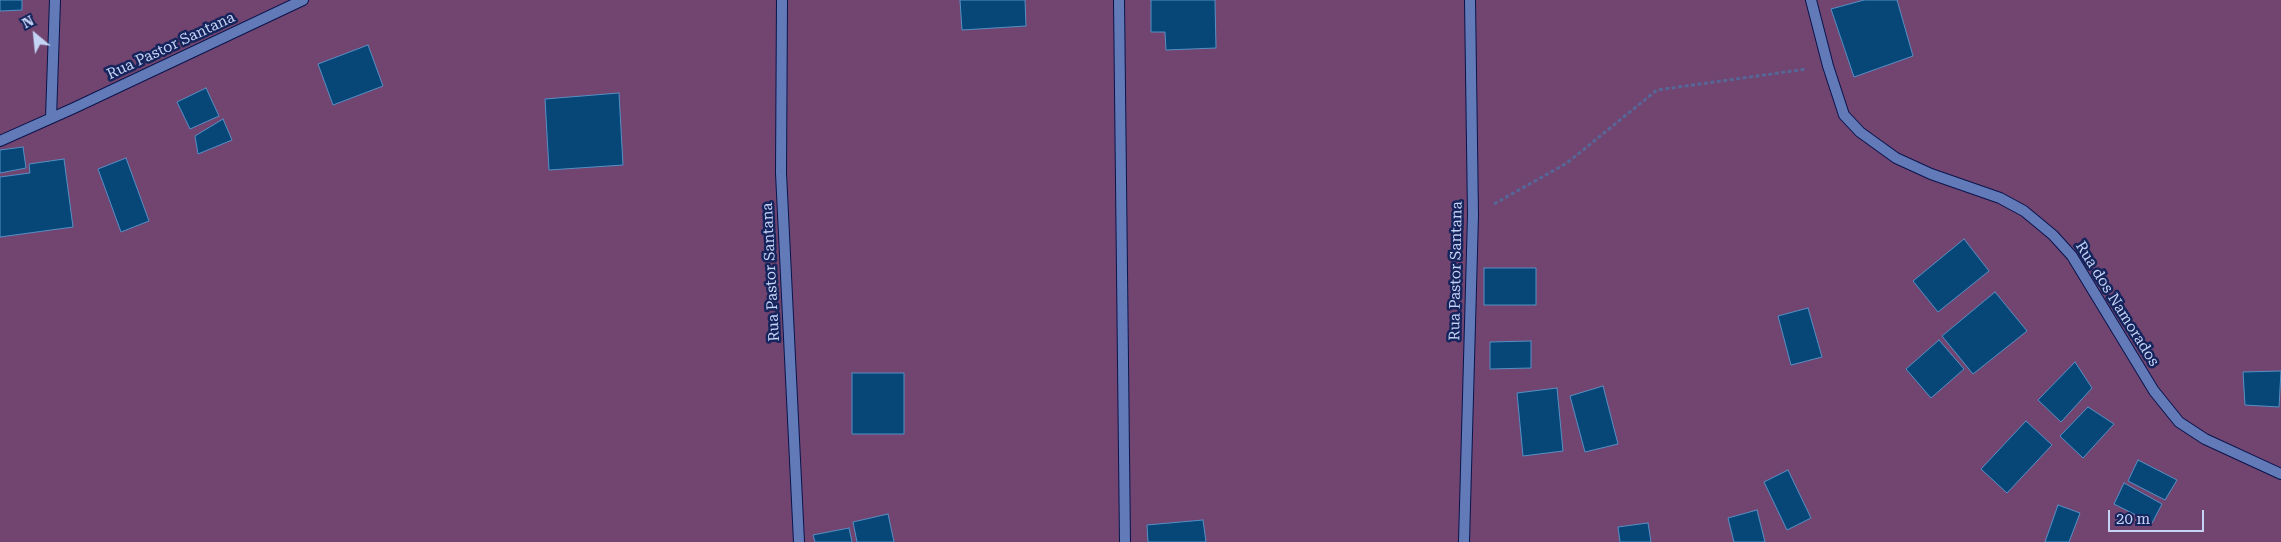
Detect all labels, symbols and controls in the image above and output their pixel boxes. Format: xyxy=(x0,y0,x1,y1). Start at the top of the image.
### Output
street label: Rua Pastor Santana xyxy=(104,8,238,84)
north arrow xyxy=(10,10,60,60)
text: N xyxy=(19,12,36,31)
street label: Rua Pastor Santana xyxy=(1446,201,1466,341)
street label: Rua Pastor Santana xyxy=(758,202,784,342)
street label: Rua dos Namorados xyxy=(2071,238,2163,370)
scale bar xyxy=(2111,500,2207,532)
text: 20 m xyxy=(2116,510,2150,528)

